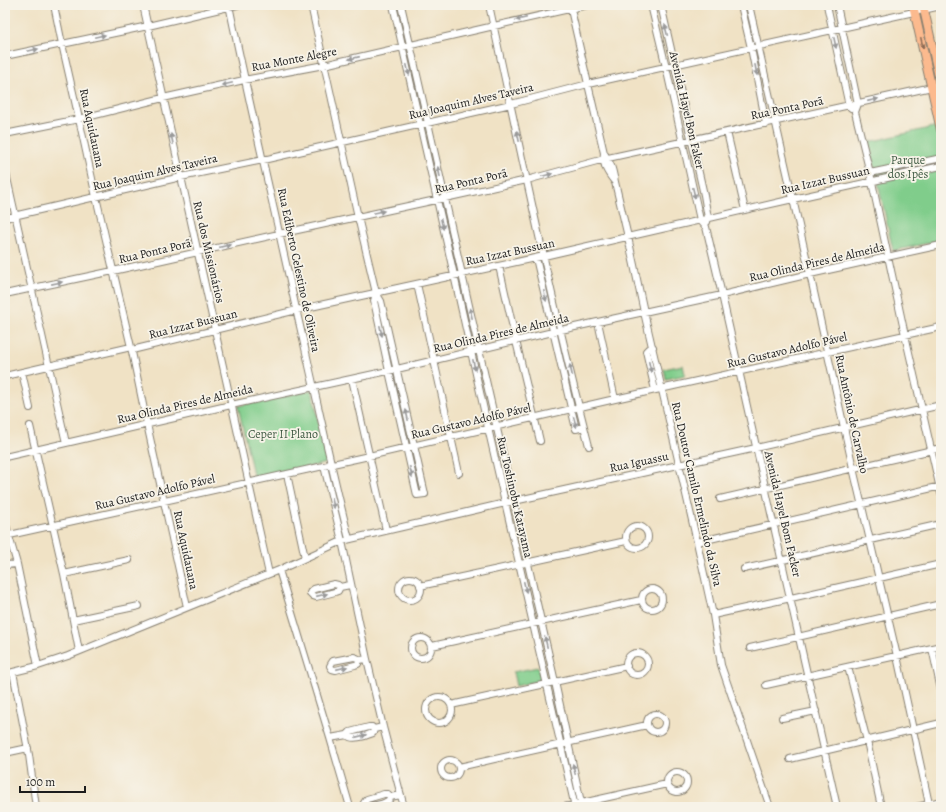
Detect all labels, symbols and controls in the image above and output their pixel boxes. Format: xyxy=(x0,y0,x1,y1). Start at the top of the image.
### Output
one-way arrow xyxy=(515,17,528,23)
one-way arrow xyxy=(663,24,669,36)
one-way arrow xyxy=(94,32,106,38)
one-way arrow xyxy=(833,37,839,49)
one-way arrow xyxy=(919,37,925,49)
street label: Rua Monte Alegre xyxy=(250,43,338,75)
one-way arrow xyxy=(27,47,40,53)
street label: Avenida Hayel Bon Faker xyxy=(665,48,708,171)
one-way arrow xyxy=(348,56,360,62)
one-way arrow xyxy=(405,64,411,76)
one-way arrow xyxy=(753,64,759,77)
street label: Rua Joaquim Alves Taveira xyxy=(407,79,535,123)
one-way arrow xyxy=(220,82,233,88)
street label: Rua Aquidauana xyxy=(76,87,108,169)
street label: Rua Ponta Porã xyxy=(749,92,825,124)
one-way arrow xyxy=(867,97,879,103)
one-way arrow xyxy=(515,130,521,142)
one-way arrow xyxy=(169,133,175,145)
street label: Rua Joaquim Alves Taveira xyxy=(91,150,219,194)
park label: Parque dos Ipês xyxy=(888,152,928,182)
street label: Rua Izzat Bussuan xyxy=(779,162,871,198)
street label: Rua Ponta Porã xyxy=(433,165,509,197)
one-way arrow xyxy=(436,166,442,178)
one-way arrow xyxy=(541,171,553,177)
street label: Rua Ediberto Celestino de Oliveira xyxy=(274,187,324,354)
one-way arrow xyxy=(692,187,698,199)
street label: Rua dos Missionários xyxy=(189,199,229,305)
one-way arrow xyxy=(373,209,385,215)
one-way arrow xyxy=(440,218,446,231)
street label: Rua Ponta Porã xyxy=(117,235,193,267)
street label: Rua Izzat Bussuan xyxy=(464,235,556,269)
street label: Rua Olinda Pires de Almeida xyxy=(748,239,887,285)
one-way arrow xyxy=(219,243,231,249)
one-way arrow xyxy=(51,279,63,285)
one-way arrow xyxy=(543,290,549,302)
street label: Rua Izzat Bussuan xyxy=(147,305,239,343)
one-way arrow xyxy=(467,306,473,319)
street label: Rua Olinda Pires de Almeida xyxy=(432,310,571,356)
one-way arrow xyxy=(378,325,384,337)
street label: Rua Gustavo Adolfo Pável xyxy=(725,328,849,372)
street label: Rua Antônio de Carvalho xyxy=(832,353,872,475)
one-way arrow xyxy=(471,359,477,371)
one-way arrow xyxy=(647,361,653,373)
one-way arrow xyxy=(567,364,573,376)
street label: Rua Olinda Pires de Almeida xyxy=(116,381,255,427)
street label: Rua Gustavo Adolfo Pável xyxy=(409,399,533,443)
street label: Rua Doutor Camilo Ermelindo da Silva xyxy=(668,400,726,588)
one-way arrow xyxy=(404,409,410,421)
one-way arrow xyxy=(572,416,578,429)
park label: Ceper II Plano xyxy=(248,426,318,442)
street label: Rua Toshinobu Katayama xyxy=(493,435,537,560)
street label: Rua Iguassu xyxy=(608,448,670,476)
street label: Avenida Hayel Bom Facker xyxy=(760,448,805,579)
one-way arrow xyxy=(409,466,415,478)
street label: Rua Gustavo Adolfo Pável xyxy=(93,470,217,514)
one-way arrow xyxy=(330,497,336,510)
street label: Rua Aquidauana xyxy=(170,509,202,591)
one-way arrow xyxy=(522,581,528,593)
one-way arrow xyxy=(316,592,329,598)
one-way arrow xyxy=(542,636,548,648)
one-way arrow xyxy=(336,665,348,671)
one-way arrow xyxy=(355,733,367,739)
one-way arrow xyxy=(570,763,576,775)
scale bar xyxy=(20,768,85,794)
text: 100 m xyxy=(26,774,55,790)

